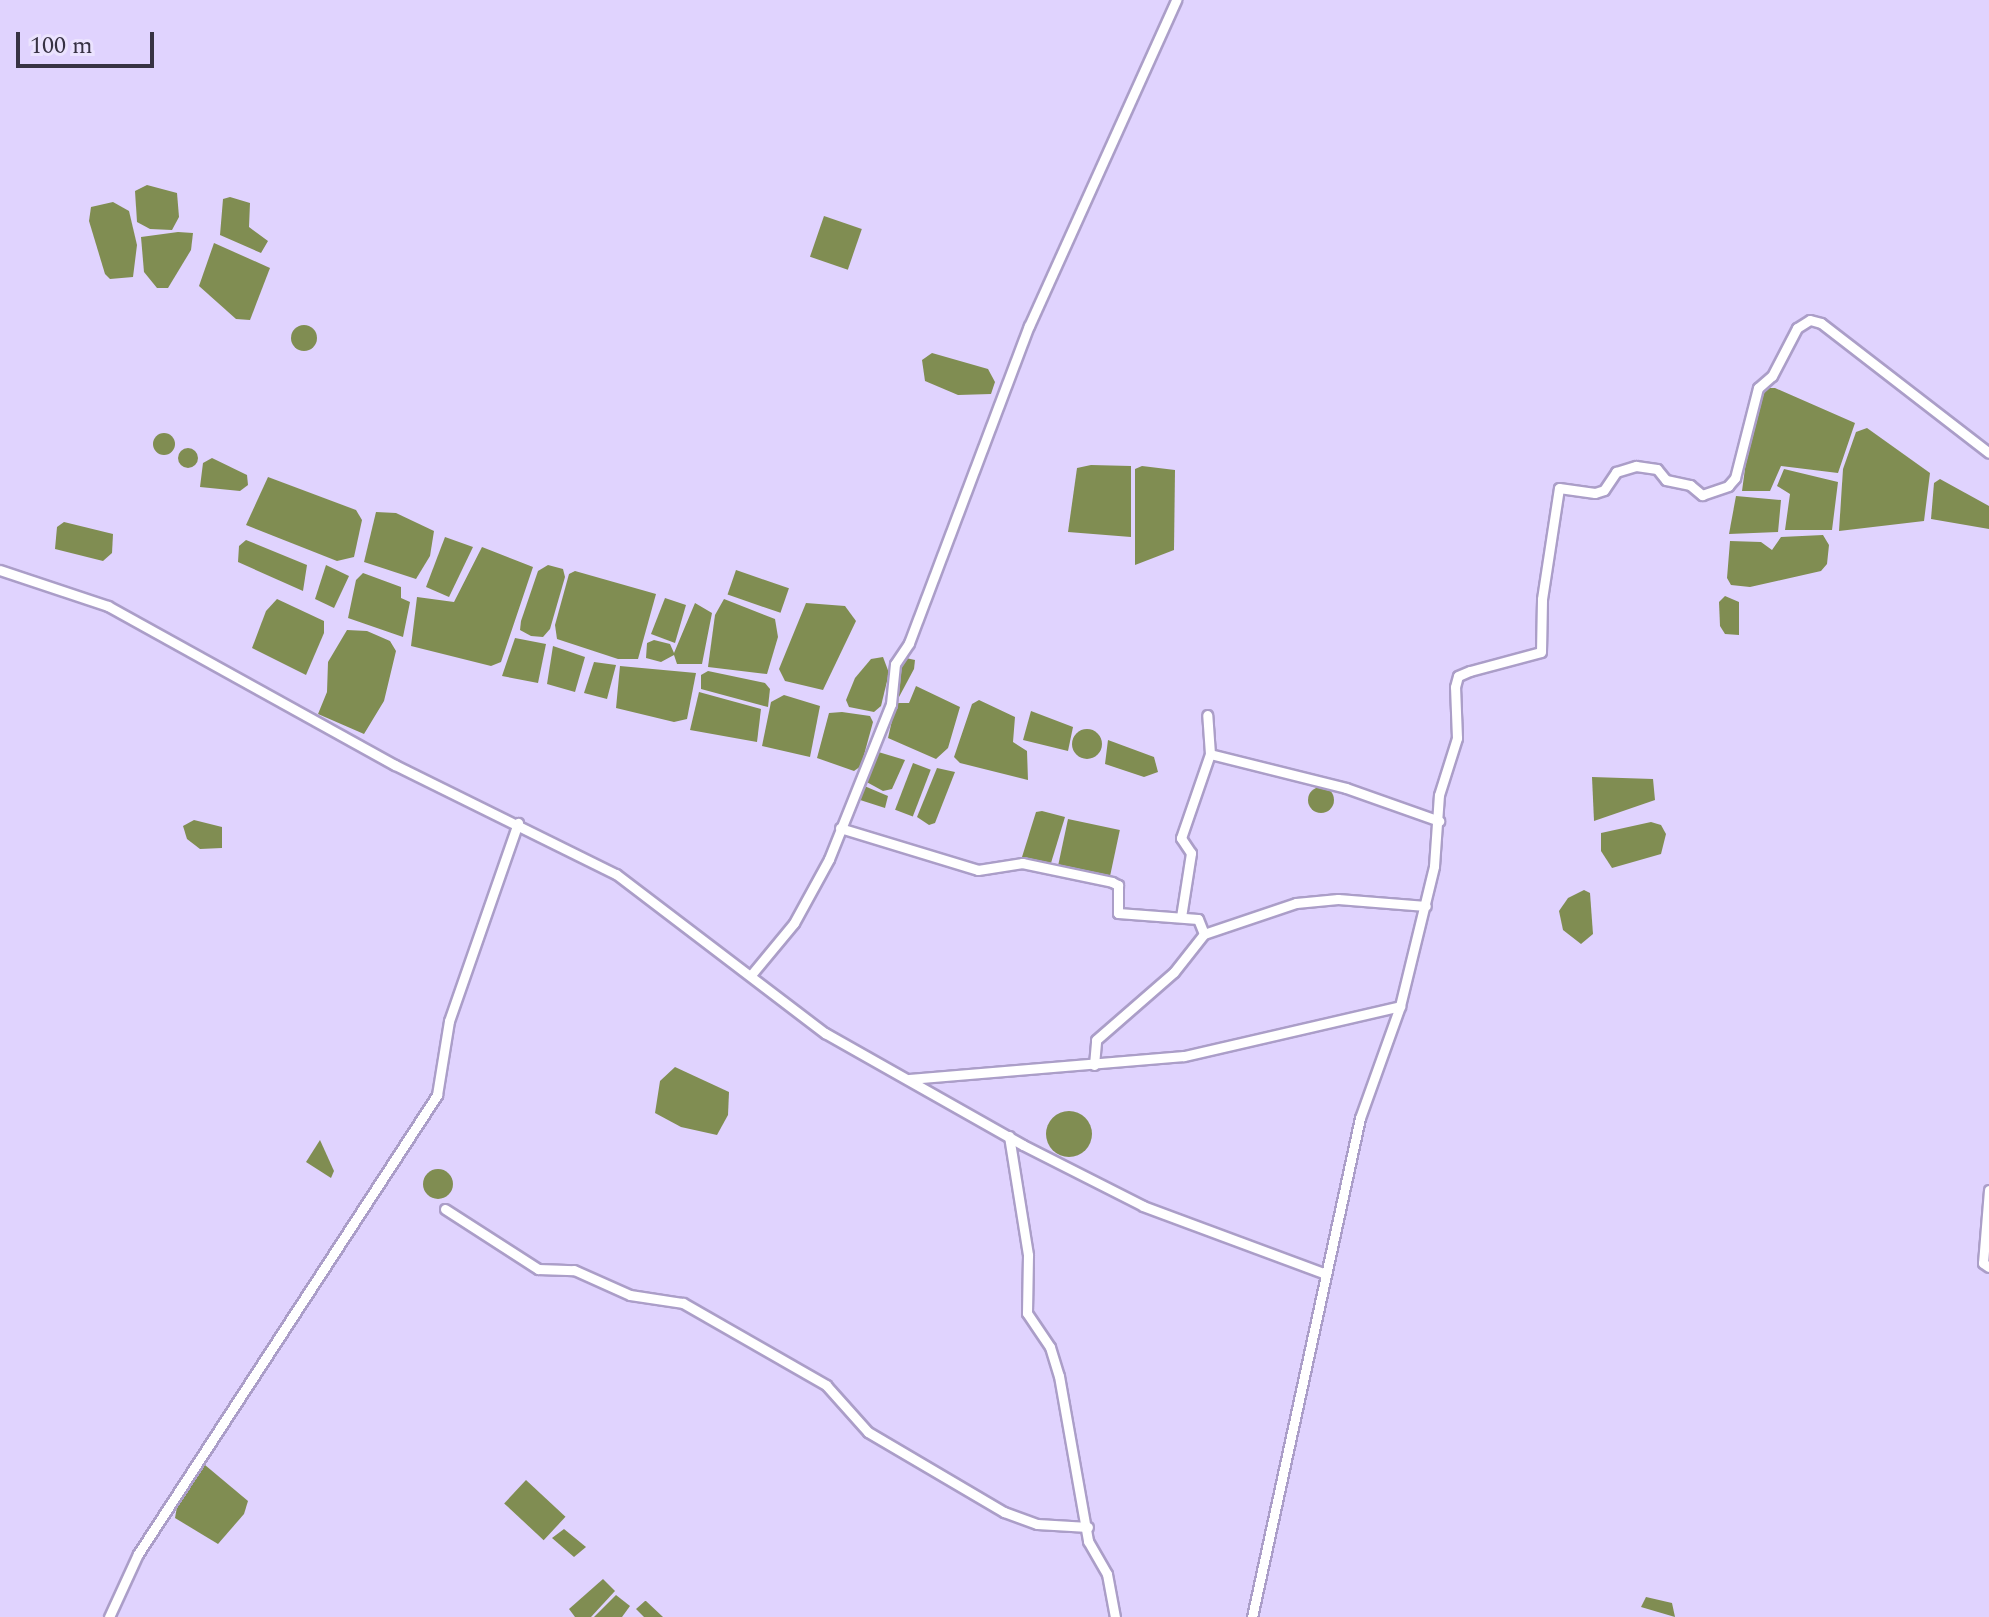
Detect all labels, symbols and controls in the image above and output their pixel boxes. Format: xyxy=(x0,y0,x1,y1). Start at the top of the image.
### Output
scale bar xyxy=(20,16,158,66)
text: 100 m xyxy=(30,28,93,64)

